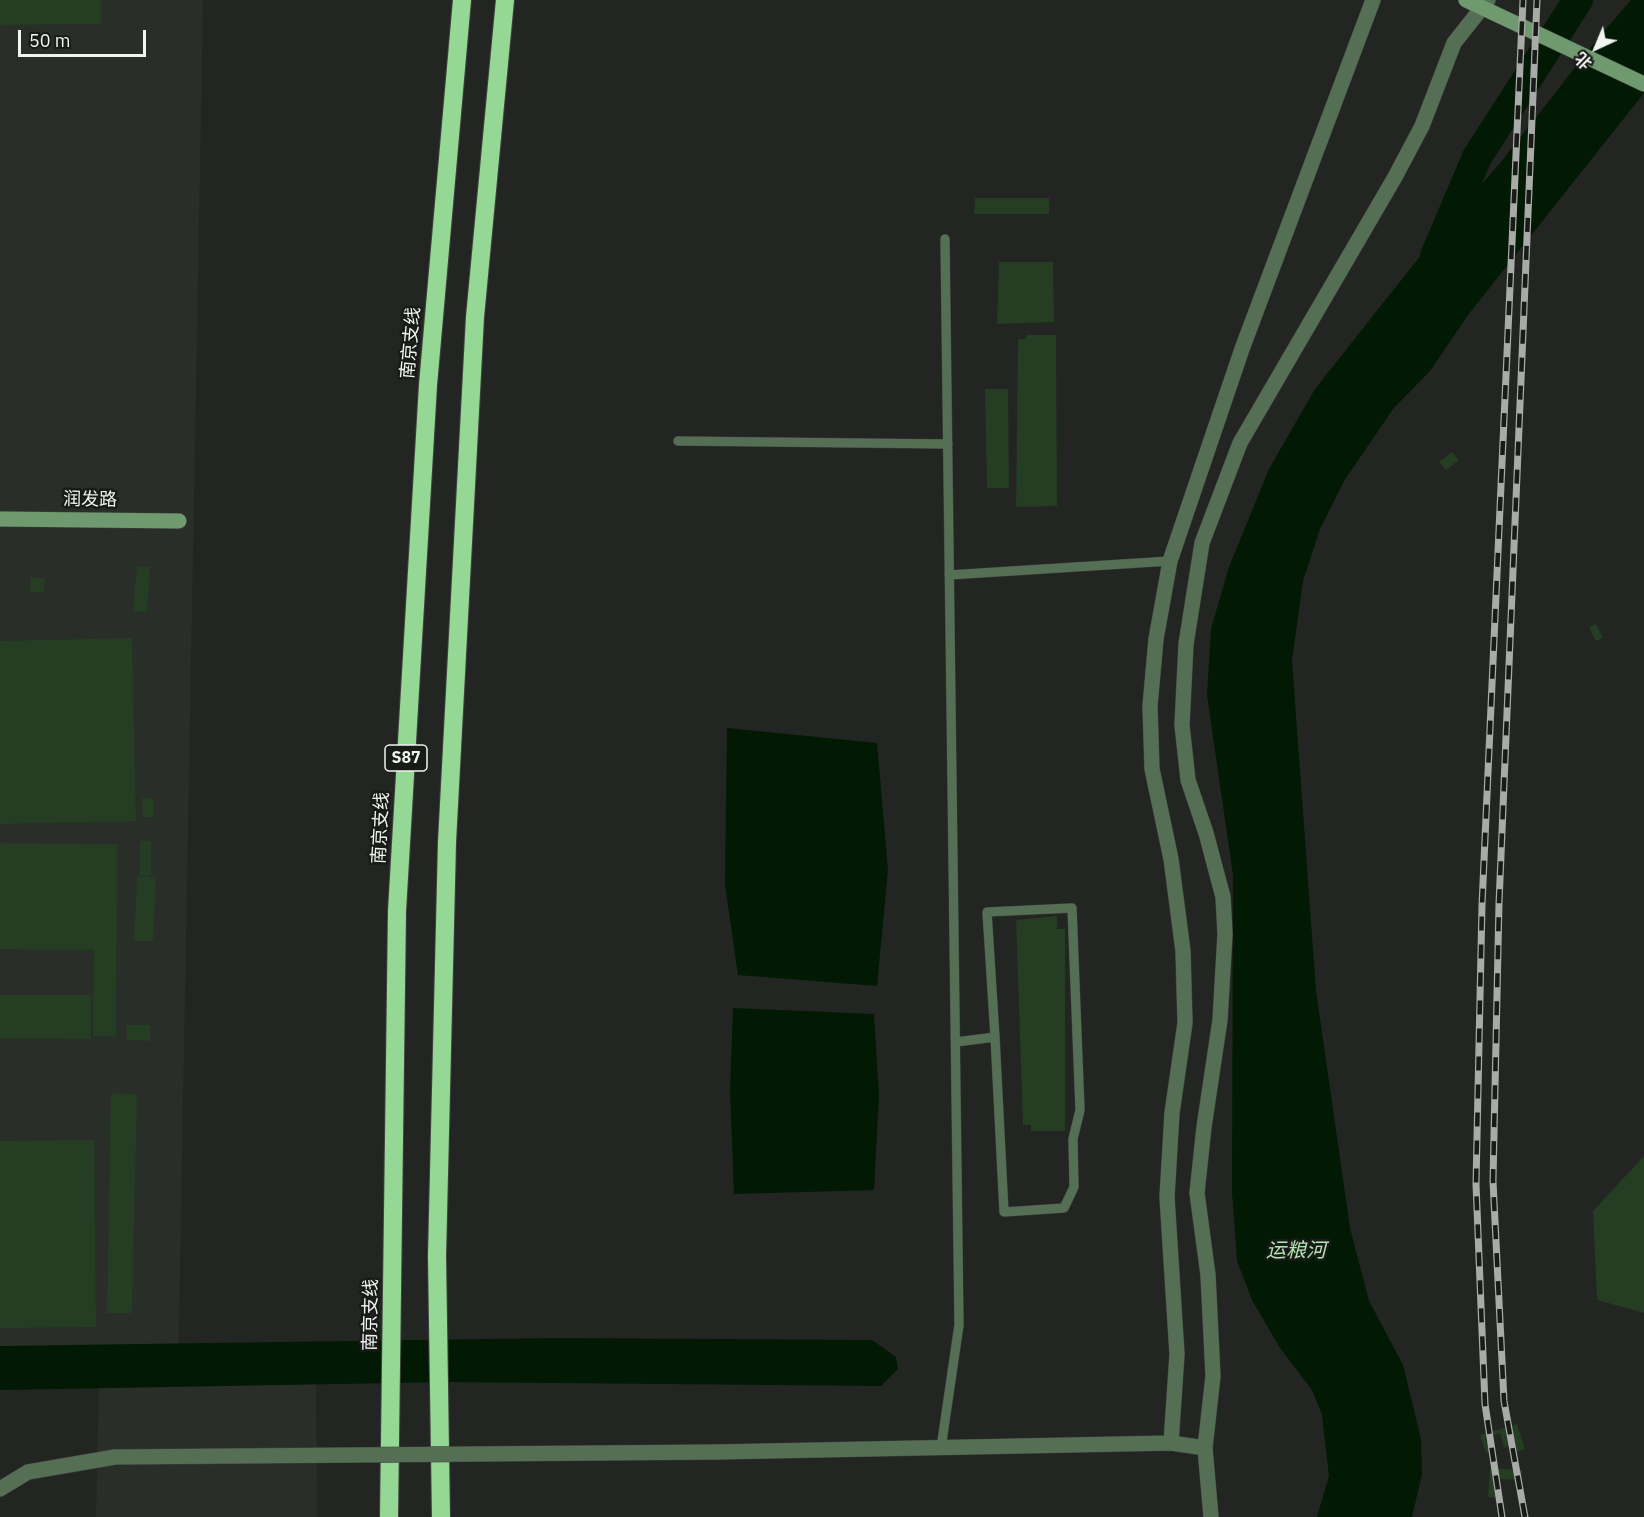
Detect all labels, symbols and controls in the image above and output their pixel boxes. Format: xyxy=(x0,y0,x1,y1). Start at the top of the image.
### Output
scale bar xyxy=(21,18,148,56)
north arrow xyxy=(1566,18,1626,78)
text: 50 m xyxy=(29,29,71,52)
text: 北 xyxy=(1571,48,1596,74)
street label: 南京支线 xyxy=(397,306,425,380)
street label: 润发路 xyxy=(63,489,117,511)
road number: S87 xyxy=(385,745,427,771)
street label: 南京支线 xyxy=(368,791,394,865)
water label: 运粮河 xyxy=(1266,1239,1326,1263)
street label: 南京支线 xyxy=(360,1279,382,1351)

